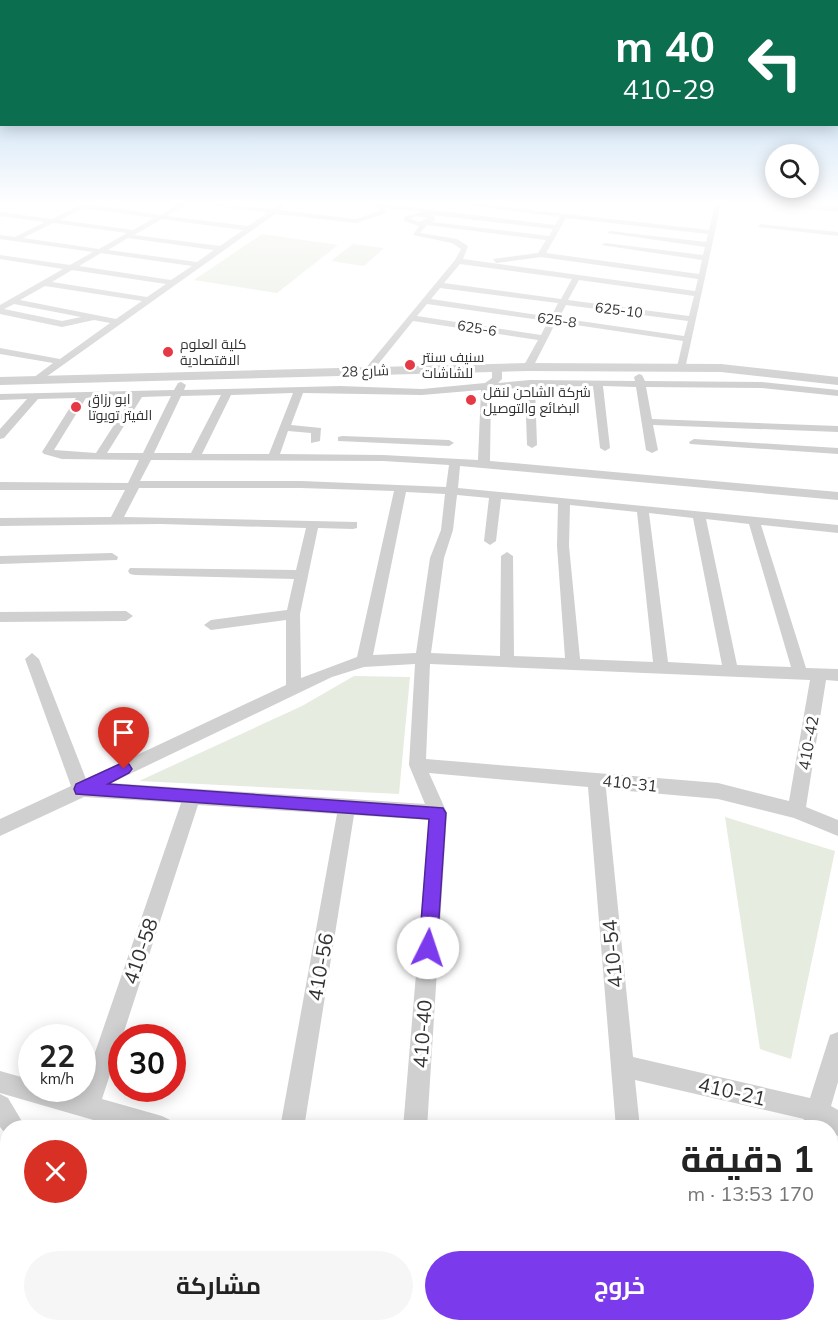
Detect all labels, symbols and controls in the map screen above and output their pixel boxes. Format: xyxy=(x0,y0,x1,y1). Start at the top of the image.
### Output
text: 40 m xyxy=(615,20,715,73)
icon: left xyxy=(736,24,814,102)
text: 410-29 xyxy=(622,72,715,106)
map controls xyxy=(765,144,819,198)
button: search xyxy=(765,144,819,198)
street label: 625-10 xyxy=(594,298,644,322)
street label: 625-8 xyxy=(536,308,578,332)
street label: 625-6 xyxy=(456,316,498,340)
place label: كلية العلوم الاقتصادية xyxy=(180,335,247,369)
marker: كلية العلوم الاقتصادية xyxy=(161,345,175,359)
place label: سنيف سنتر للشاشات xyxy=(421,348,484,382)
marker: سنيف سنتر للشاشات xyxy=(403,358,417,372)
street label: شارع 28 xyxy=(341,361,389,381)
place label: شركة الشاحن لنقل البضائع والتوصيل xyxy=(483,383,591,417)
place label: ابو رزاق الفيتر تويوتا xyxy=(88,390,152,424)
marker: شركة الشاحن لنقل البضائع والتوصيل xyxy=(464,393,478,407)
marker: ابو رزاق الفيتر تويوتا xyxy=(69,400,83,414)
pin xyxy=(98,707,149,769)
street label: 410-42 xyxy=(793,714,823,772)
icon: arrive xyxy=(107,716,140,749)
street label: 410-31 xyxy=(602,770,658,796)
street label: 410-58 xyxy=(117,915,163,987)
position arrow xyxy=(396,916,460,980)
street label: 410-54 xyxy=(597,919,627,989)
street label: 410-56 xyxy=(302,931,338,1003)
street label: 410-40 xyxy=(407,999,437,1069)
speed limit sign: 30 xyxy=(108,1024,186,1102)
text: 22 xyxy=(39,1037,75,1075)
text: km/h xyxy=(40,1069,74,1088)
street label: 410-21 xyxy=(696,1071,768,1111)
text: 1 دقيقة xyxy=(681,1136,814,1181)
button: close xyxy=(24,1140,87,1203)
text: 170 m · 13:53 xyxy=(688,1181,814,1206)
button: مشاركة xyxy=(24,1251,413,1320)
button: خروج xyxy=(425,1251,814,1320)

